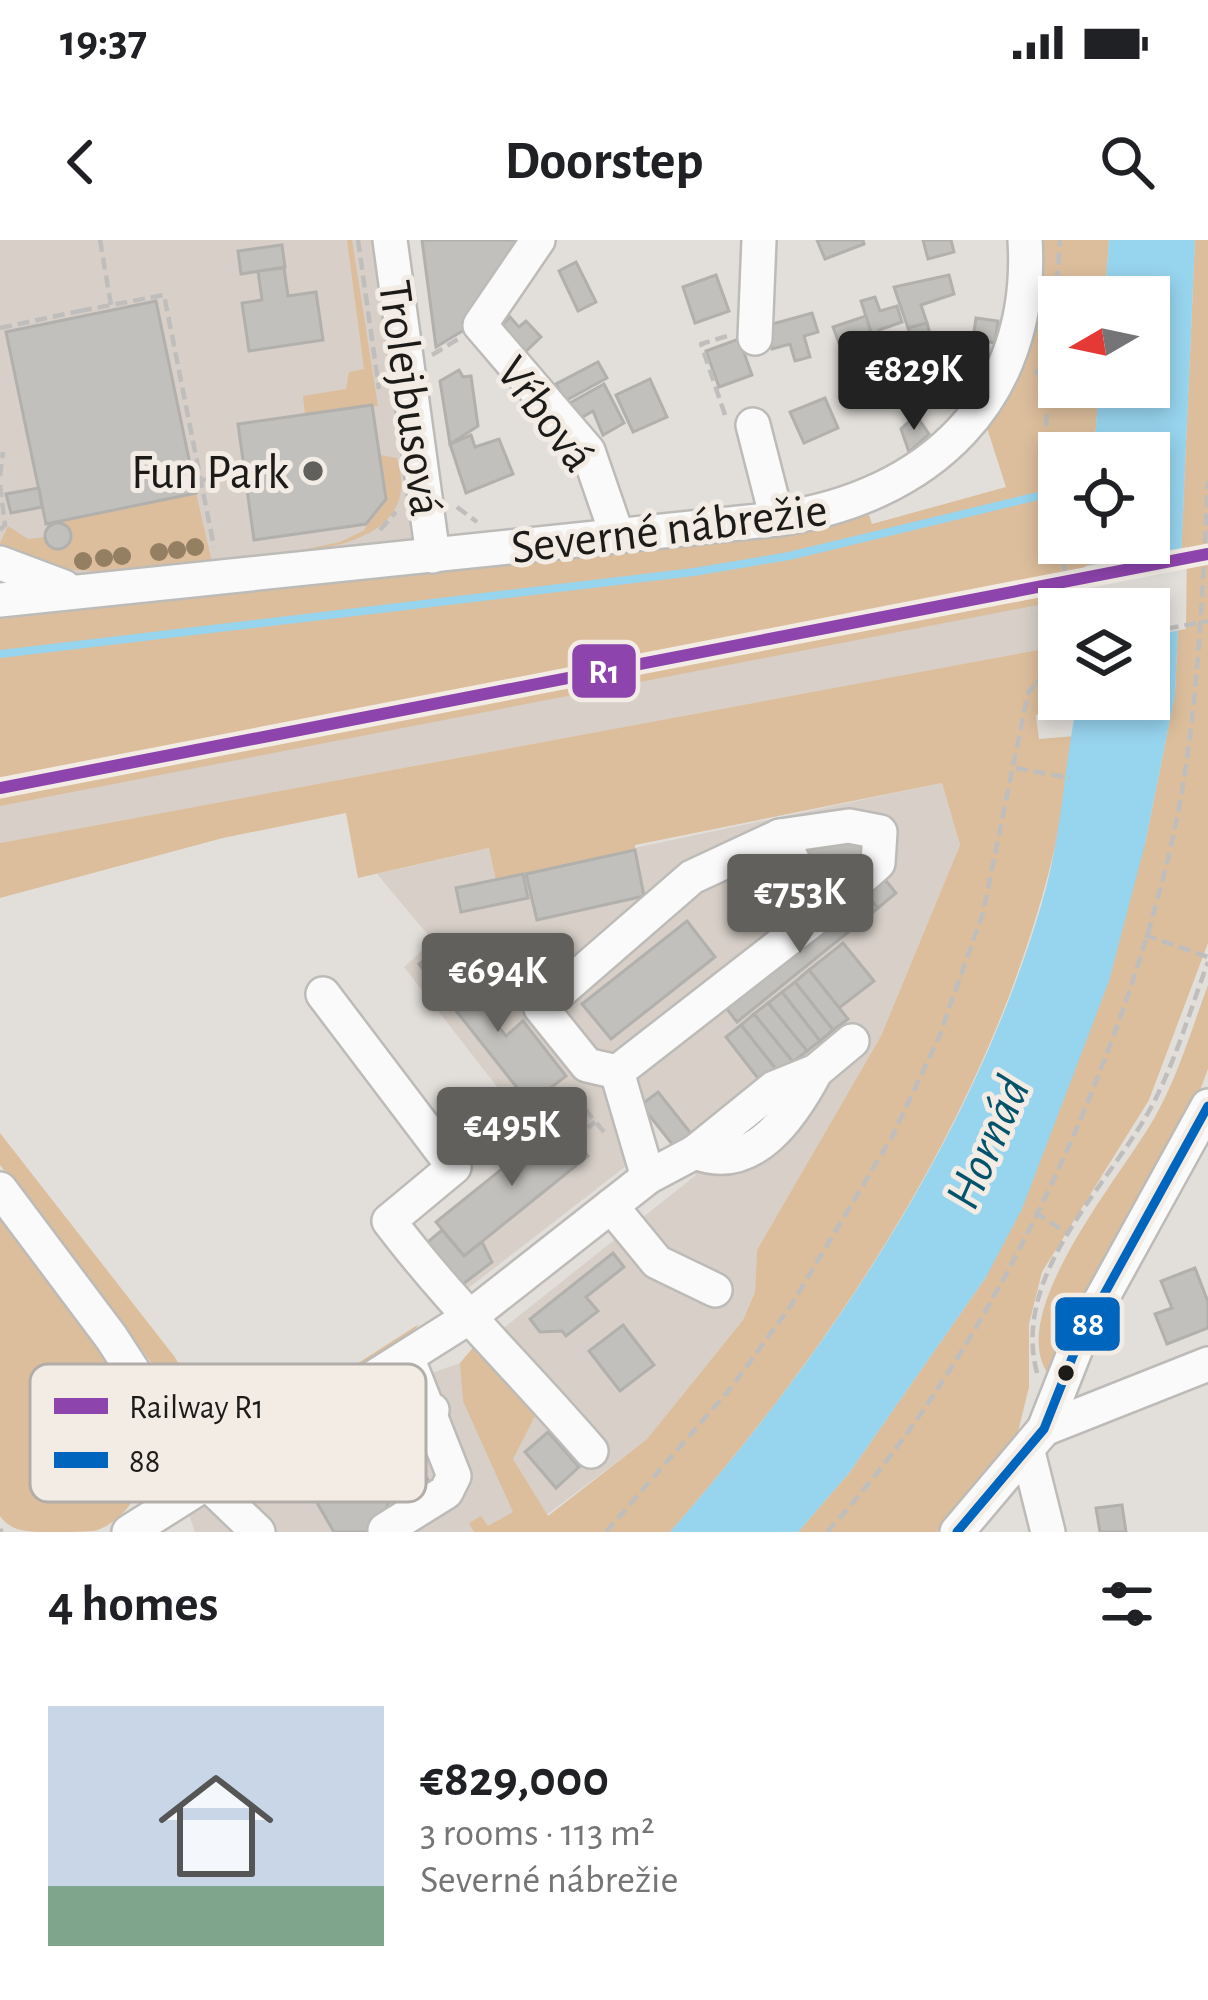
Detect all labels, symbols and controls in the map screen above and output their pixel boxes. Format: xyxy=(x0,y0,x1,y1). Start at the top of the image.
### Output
text: 19:37 xyxy=(60,19,147,64)
icon: back xyxy=(48,129,114,195)
icon: search xyxy=(1094,129,1160,195)
text: Doorstep xyxy=(504,135,704,189)
north arrow xyxy=(1038,276,1170,408)
map controls xyxy=(1038,276,1170,720)
street label: Trolejbusová xyxy=(369,277,449,519)
pin: €829K xyxy=(830,331,998,433)
street label: Vŕbová xyxy=(486,349,603,481)
text: €829K xyxy=(865,350,963,389)
button: locate xyxy=(1038,432,1170,564)
place label: Fun Park xyxy=(131,450,289,498)
marker: Fun Park xyxy=(300,458,326,484)
street label: Severné nábrežie xyxy=(509,487,830,573)
button: layers xyxy=(1038,588,1170,720)
line badge: R1 xyxy=(570,642,638,700)
text: R1 xyxy=(588,657,620,690)
pin: €753K xyxy=(716,854,884,956)
text: €753K xyxy=(754,873,846,912)
pin: €694K xyxy=(414,933,582,1035)
text: €694K xyxy=(449,952,547,991)
water label: Hornád xyxy=(937,1069,1040,1217)
pin: €495K xyxy=(428,1087,596,1189)
text: €495K xyxy=(464,1106,560,1145)
line badge: 88 xyxy=(1053,1295,1122,1353)
text: 88 xyxy=(1072,1309,1104,1342)
unlabelled marker xyxy=(1055,1362,1077,1384)
legend xyxy=(30,1364,426,1502)
text: Railway R1 xyxy=(129,1392,264,1425)
text: 88 xyxy=(129,1446,160,1479)
icon: filters xyxy=(1094,1571,1160,1637)
text: 4 homes xyxy=(48,1579,218,1630)
icon: home xyxy=(144,1754,288,1898)
text: €829,000 xyxy=(420,1754,609,1805)
text: 3 rooms · 113 m² xyxy=(420,1814,655,1853)
text: Severné nábrežie xyxy=(420,1861,679,1900)

